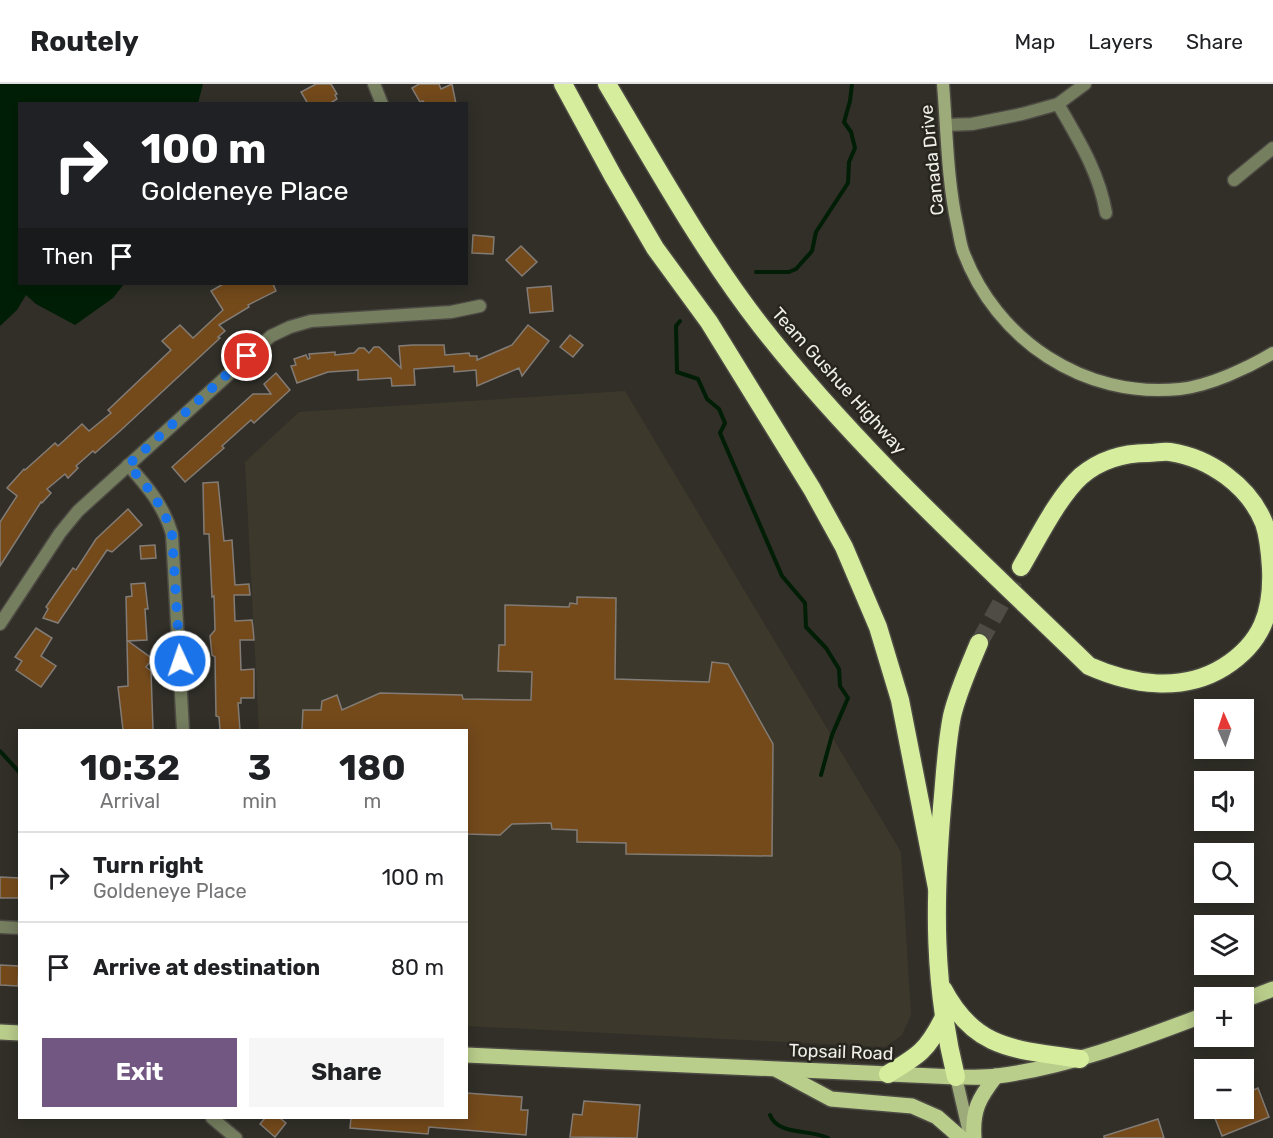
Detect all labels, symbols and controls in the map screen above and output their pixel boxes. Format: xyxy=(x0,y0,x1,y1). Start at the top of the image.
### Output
text: Routely xyxy=(30,25,139,58)
text: Map xyxy=(1014,29,1055,54)
text: Layers xyxy=(1088,29,1153,54)
text: Share xyxy=(1186,29,1243,54)
street label: Canada Drive xyxy=(915,104,949,216)
text: 100 m xyxy=(141,124,266,174)
icon: right xyxy=(42,126,120,204)
text: Goldeneye Place xyxy=(141,175,349,207)
icon: arrive xyxy=(105,240,138,273)
text: Then xyxy=(42,243,93,270)
street label: Team Gushue Highway xyxy=(767,303,911,459)
pin xyxy=(221,330,272,381)
icon: arrive xyxy=(230,339,263,372)
position arrow xyxy=(148,629,212,693)
north arrow xyxy=(1194,699,1254,759)
map controls xyxy=(1194,699,1254,1119)
text: 10:32 xyxy=(80,746,180,789)
text: 3 xyxy=(248,746,271,789)
text: 180 xyxy=(339,746,406,789)
button: sound xyxy=(1194,771,1254,831)
text: Arrival xyxy=(100,789,160,813)
text: min xyxy=(242,789,277,813)
text: m xyxy=(364,789,381,813)
button: search xyxy=(1194,843,1254,903)
text: Turn right xyxy=(93,852,203,879)
icon: right xyxy=(42,861,75,894)
text: 100 m xyxy=(382,864,444,891)
text: Goldeneye Place xyxy=(93,879,247,903)
button: layers xyxy=(1194,915,1254,975)
icon: arrive xyxy=(42,951,75,984)
text: Arrive at destination xyxy=(93,954,320,981)
text: 80 m xyxy=(391,954,444,981)
button: + xyxy=(1194,987,1254,1047)
button: Exit xyxy=(42,1038,237,1107)
button: Share xyxy=(249,1038,444,1107)
street label: Topsail Road xyxy=(788,1039,894,1065)
button: − xyxy=(1194,1059,1254,1119)

